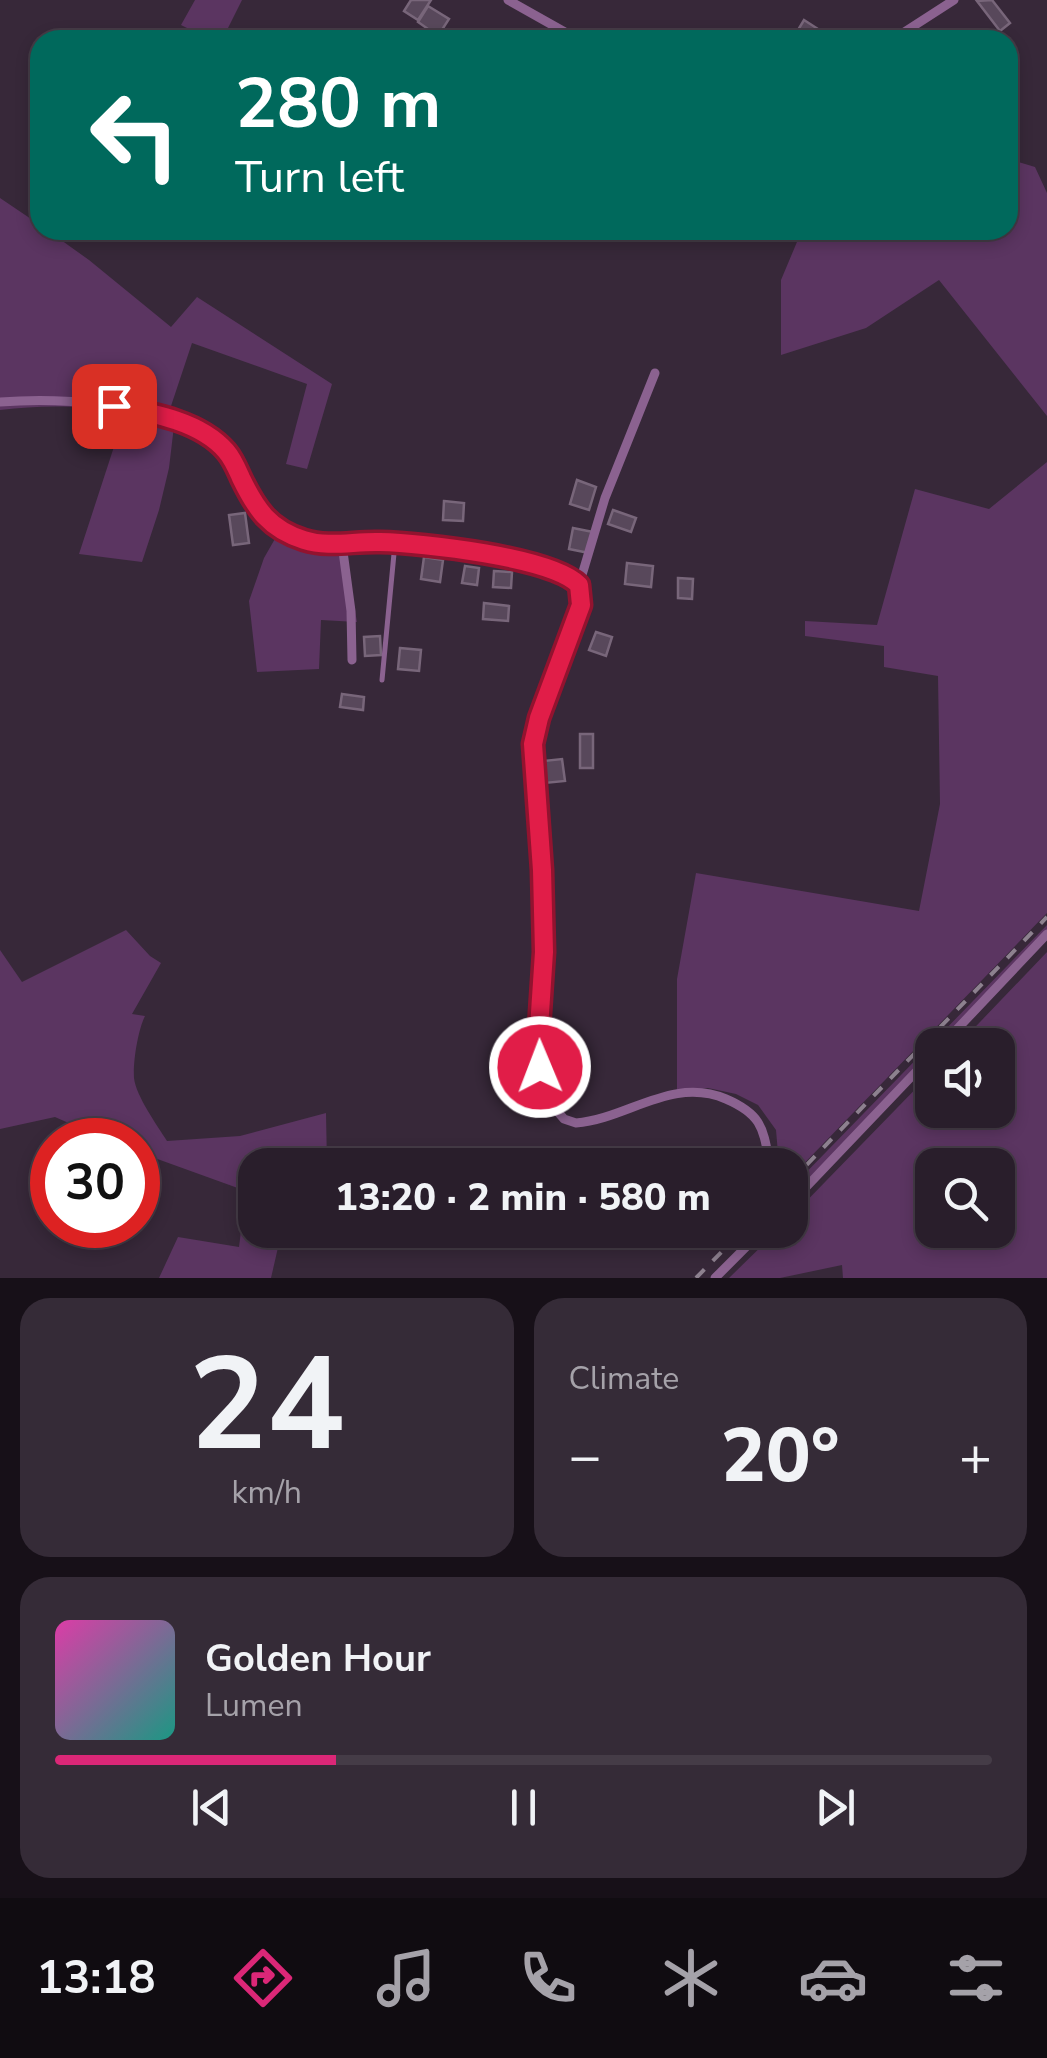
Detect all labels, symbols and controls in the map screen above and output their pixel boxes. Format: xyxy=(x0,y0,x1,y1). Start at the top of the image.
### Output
text: 280 m xyxy=(235,56,441,152)
icon: left xyxy=(70,70,200,200)
text: Turn left xyxy=(235,147,404,208)
pin xyxy=(72,364,157,449)
icon: arrive xyxy=(87,379,142,434)
position arrow xyxy=(488,1015,592,1119)
map controls xyxy=(915,1028,1015,1248)
button: sound xyxy=(915,1028,1015,1128)
speed limit sign: 30 xyxy=(30,1118,160,1248)
button: search xyxy=(915,1148,1015,1248)
text: 13:20 · 2 min · 580 m xyxy=(335,1172,711,1223)
text: 24 xyxy=(189,1317,345,1494)
text: Climate xyxy=(569,1357,679,1400)
text: 20° xyxy=(721,1405,840,1507)
text: − xyxy=(569,1419,602,1494)
text: + xyxy=(959,1419,992,1494)
text: km/h xyxy=(231,1471,302,1514)
text: Golden Hour xyxy=(205,1633,431,1684)
text: Lumen xyxy=(205,1684,303,1727)
icon: previous xyxy=(184,1780,239,1835)
icon: pause xyxy=(496,1780,551,1835)
icon: next xyxy=(808,1780,863,1835)
icon: directions xyxy=(228,1943,298,2013)
icon: music xyxy=(371,1943,441,2013)
icon: phone xyxy=(513,1943,583,2013)
icon: climate xyxy=(656,1943,726,2013)
icon: car xyxy=(798,1943,868,2013)
icon: filters xyxy=(941,1943,1011,2013)
text: 13:18 xyxy=(36,1948,155,2009)

